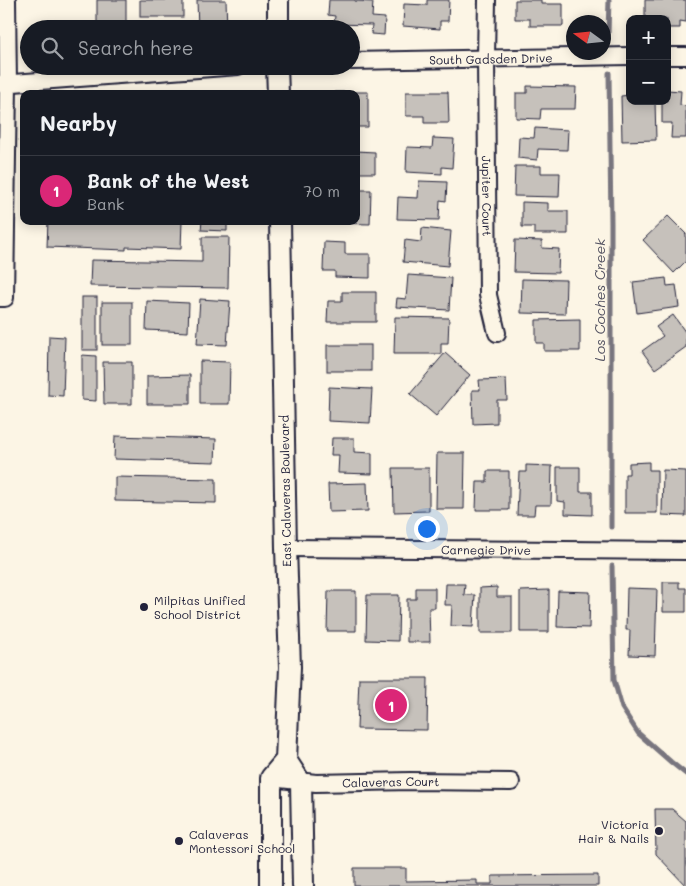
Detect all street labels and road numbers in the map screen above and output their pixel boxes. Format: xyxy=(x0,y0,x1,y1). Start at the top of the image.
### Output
street label: South Gadsden Drive xyxy=(429,49,553,68)
street label: Jupiter Court xyxy=(479,156,496,236)
street label: East Calaveras Boulevard xyxy=(276,415,294,567)
street label: Carnegie Drive xyxy=(441,541,531,558)
street label: Calaveras Court xyxy=(342,773,439,790)

